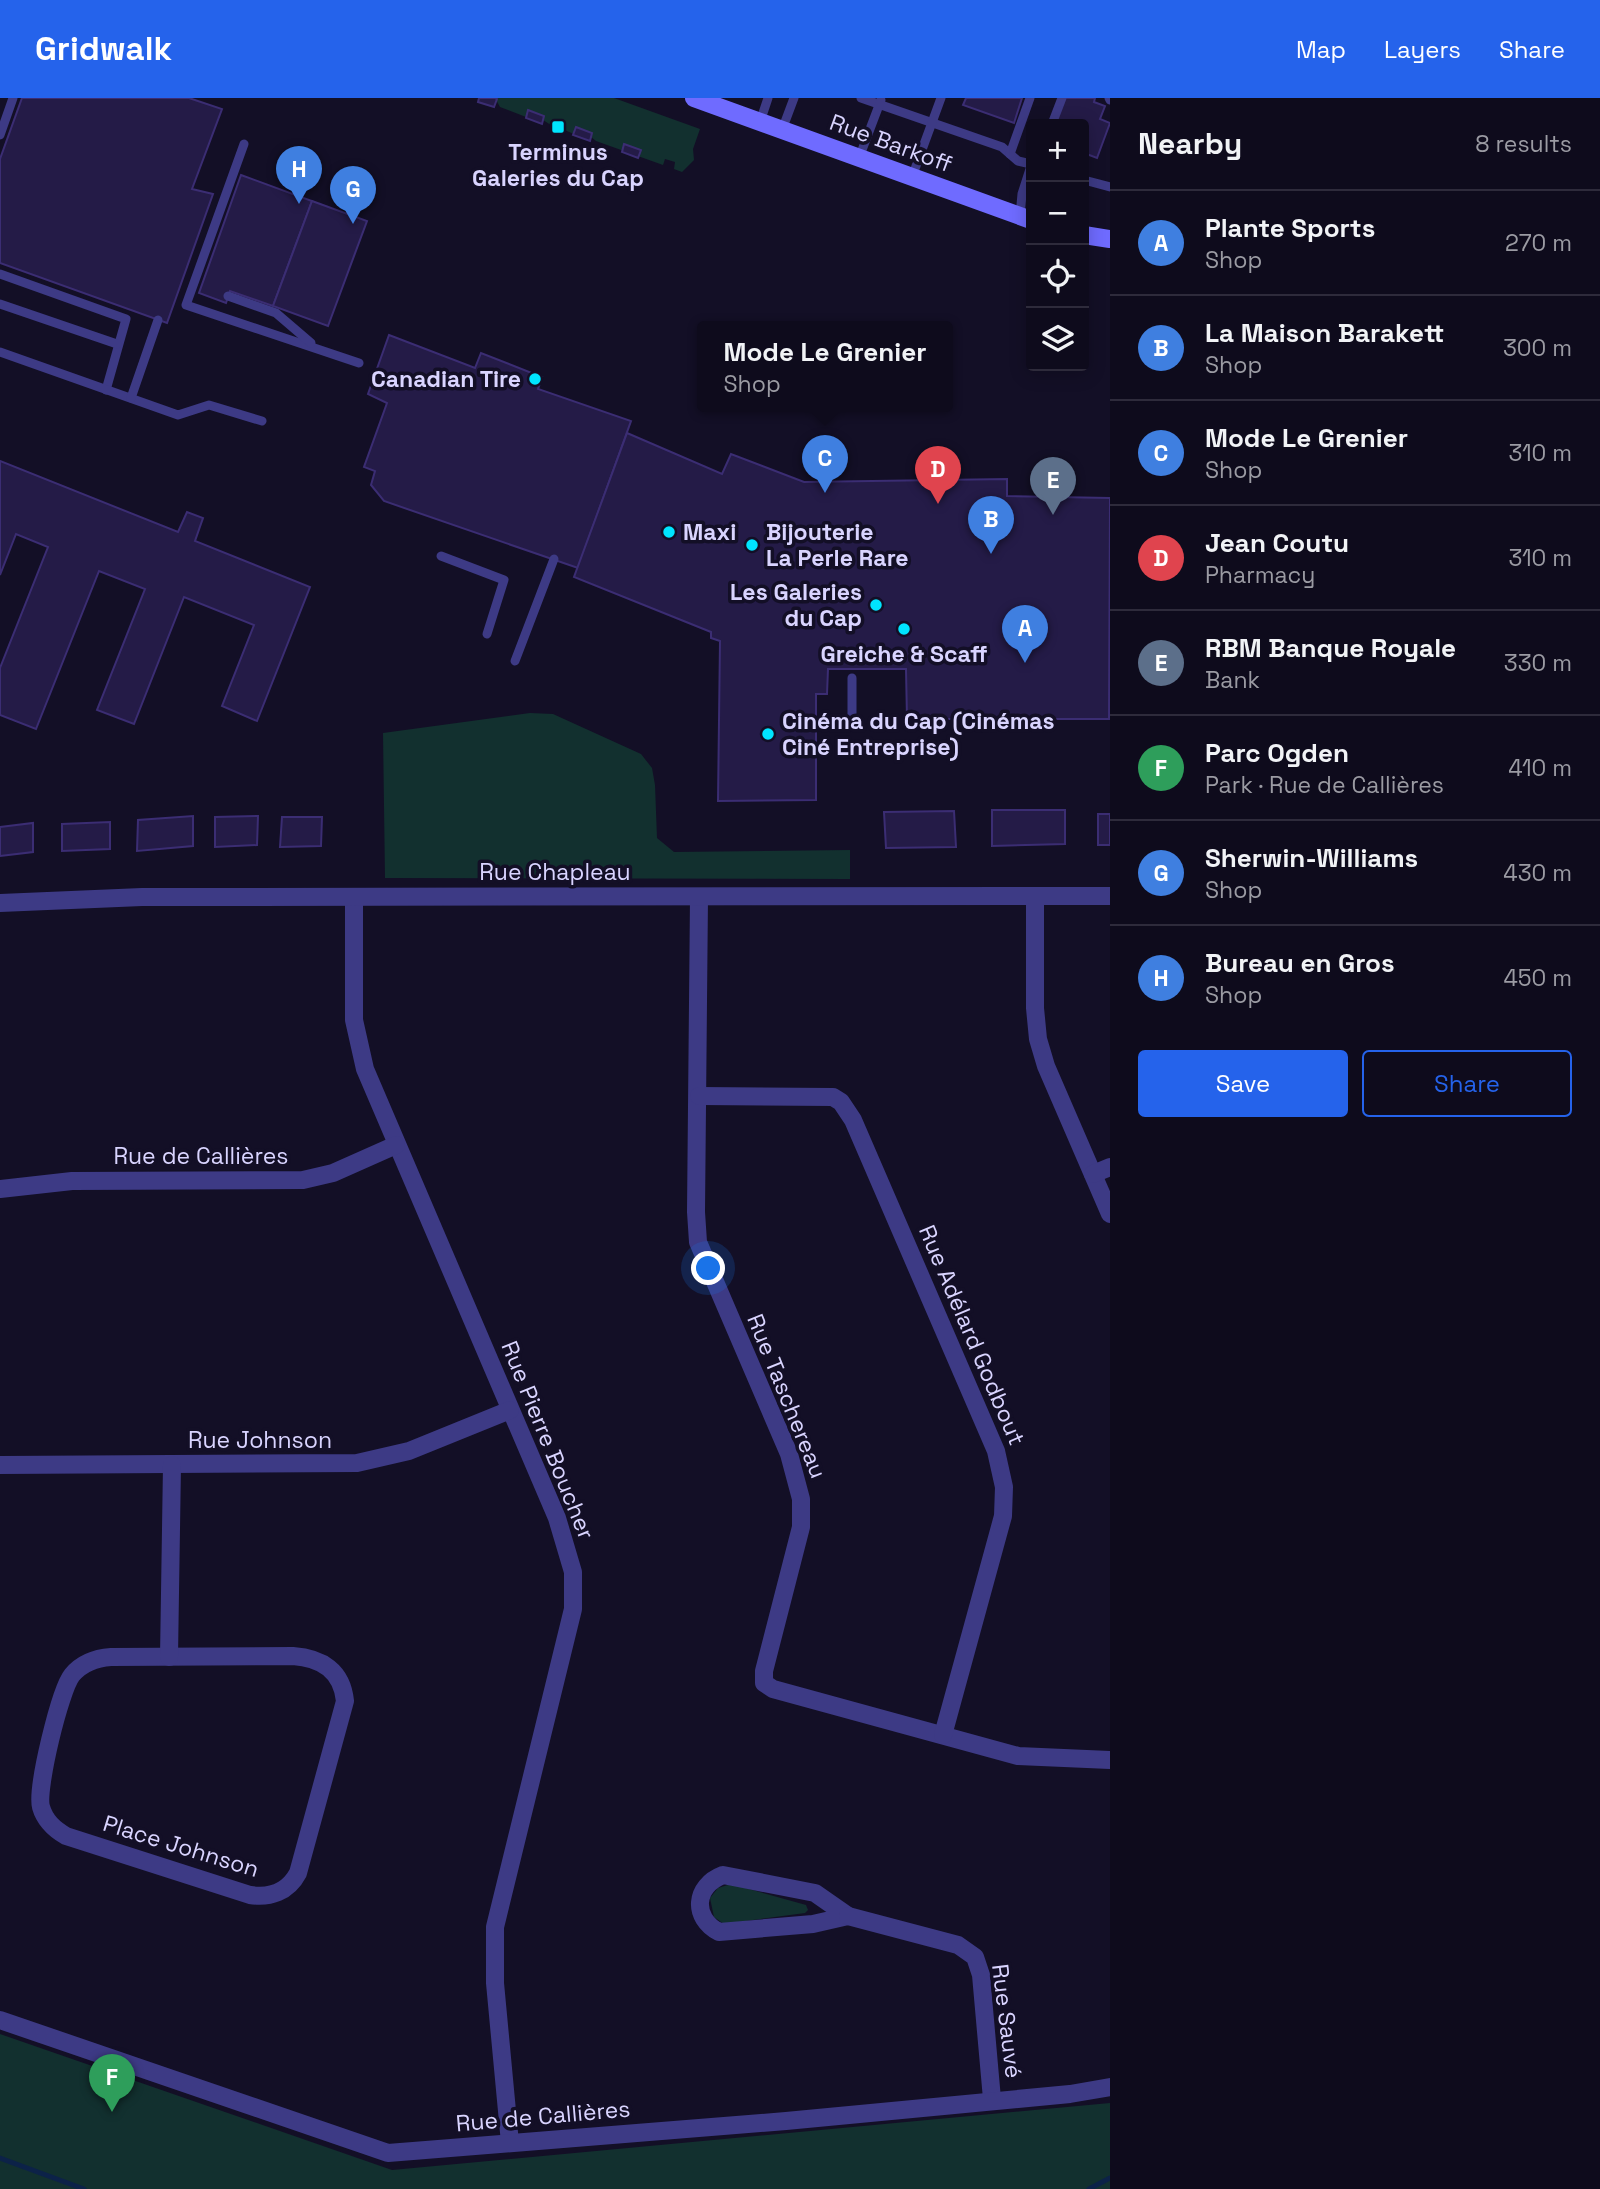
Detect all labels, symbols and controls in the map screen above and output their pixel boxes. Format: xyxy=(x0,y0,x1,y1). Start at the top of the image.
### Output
text: Gridwalk xyxy=(35,28,172,70)
text: Map xyxy=(1296,34,1346,65)
text: Layers xyxy=(1384,34,1461,65)
text: Share xyxy=(1499,34,1565,65)
street label: Rue Barkoff xyxy=(826,107,956,179)
marker: Terminus Galeries du Cap xyxy=(550,119,566,135)
map controls xyxy=(1026,119,1089,371)
button: + xyxy=(1026,119,1089,182)
text: Nearby xyxy=(1138,124,1242,163)
text: 8 results xyxy=(1475,129,1572,159)
place label: Terminus Galeries du Cap xyxy=(472,137,644,193)
pin: H xyxy=(276,146,322,204)
pin: G xyxy=(330,166,376,224)
button: − xyxy=(1026,182,1089,245)
text: Plante Sports xyxy=(1205,211,1375,245)
text: A xyxy=(1154,228,1168,258)
text: 270 m xyxy=(1505,228,1572,258)
button: locate xyxy=(1026,245,1089,308)
text: Shop xyxy=(1205,245,1262,275)
button: layers xyxy=(1026,308,1089,371)
text: La Maison Barakett xyxy=(1205,316,1444,350)
popup xyxy=(697,321,953,412)
text: B xyxy=(1153,333,1169,363)
text: 300 m xyxy=(1503,333,1572,363)
text: Mode Le Grenier xyxy=(723,335,927,369)
text: Shop xyxy=(1205,350,1262,380)
place label: Canadian Tire xyxy=(371,364,521,394)
text: Shop xyxy=(723,369,781,399)
marker: Canadian Tire xyxy=(527,371,543,387)
text: Mode Le Grenier xyxy=(1205,421,1408,455)
pin: C xyxy=(802,435,848,493)
text: C xyxy=(1154,438,1168,468)
text: 310 m xyxy=(1508,438,1572,468)
pin: D xyxy=(915,446,961,504)
text: Shop xyxy=(1205,455,1262,485)
pin: E xyxy=(1030,457,1076,515)
pin: B xyxy=(968,496,1014,554)
place label: Maxi xyxy=(683,517,736,547)
place label: Bijouterie La Perle Rare xyxy=(766,517,909,573)
marker: Maxi xyxy=(661,524,677,540)
text: Jean Coutu xyxy=(1205,526,1349,560)
marker: Bijouterie La Perle Rare xyxy=(744,537,760,553)
text: D xyxy=(1153,543,1169,573)
text: 310 m xyxy=(1508,543,1572,573)
text: Pharmacy xyxy=(1205,560,1315,590)
place label: Les Galeries du Cap xyxy=(730,577,862,633)
marker: Les Galeries du Cap xyxy=(868,597,884,613)
pin: A xyxy=(1002,605,1048,663)
marker: Greiche & Scaff xyxy=(896,621,912,637)
text: RBM Banque Royale xyxy=(1205,631,1456,665)
place label: Greiche & Scaff xyxy=(821,639,987,669)
text: E xyxy=(1155,648,1167,678)
text: 330 m xyxy=(1504,648,1572,678)
text: Bank xyxy=(1205,665,1260,695)
place label: Cinéma du Cap (Cinémas Ciné Entreprise) xyxy=(782,706,1055,762)
marker: Cinéma du Cap (Cinémas Ciné Entreprise) xyxy=(760,726,776,742)
text: Parc Ogden xyxy=(1205,736,1349,770)
text: F xyxy=(1155,753,1167,783)
text: 410 m xyxy=(1508,753,1572,783)
text: Park · Rue de Callières xyxy=(1205,770,1444,800)
text: Sherwin-Williams xyxy=(1205,841,1418,875)
street label: Rue Chapleau xyxy=(479,857,631,887)
text: G xyxy=(1153,858,1169,888)
text: 430 m xyxy=(1503,858,1572,888)
text: Shop xyxy=(1205,875,1262,905)
text: Bureau en Gros xyxy=(1205,946,1395,980)
text: H xyxy=(1153,963,1169,993)
text: 450 m xyxy=(1503,963,1572,993)
text: Shop xyxy=(1205,980,1262,1010)
button: Save xyxy=(1138,1050,1348,1117)
button: Share xyxy=(1362,1050,1572,1117)
street label: Rue de Callières xyxy=(114,1141,288,1171)
street label: Rue Adélard Godbout xyxy=(912,1220,1032,1450)
your location xyxy=(691,1251,725,1285)
street label: Rue Taschereau xyxy=(740,1309,834,1483)
street label: Rue Pierre Boucher xyxy=(495,1336,601,1544)
street label: Rue Johnson xyxy=(188,1425,332,1455)
street label: Place Johnson xyxy=(99,1808,263,1884)
street label: Rue Sauvé xyxy=(985,1962,1029,2080)
pin: F xyxy=(89,2054,135,2112)
street label: Rue de Callières xyxy=(455,2093,631,2139)

